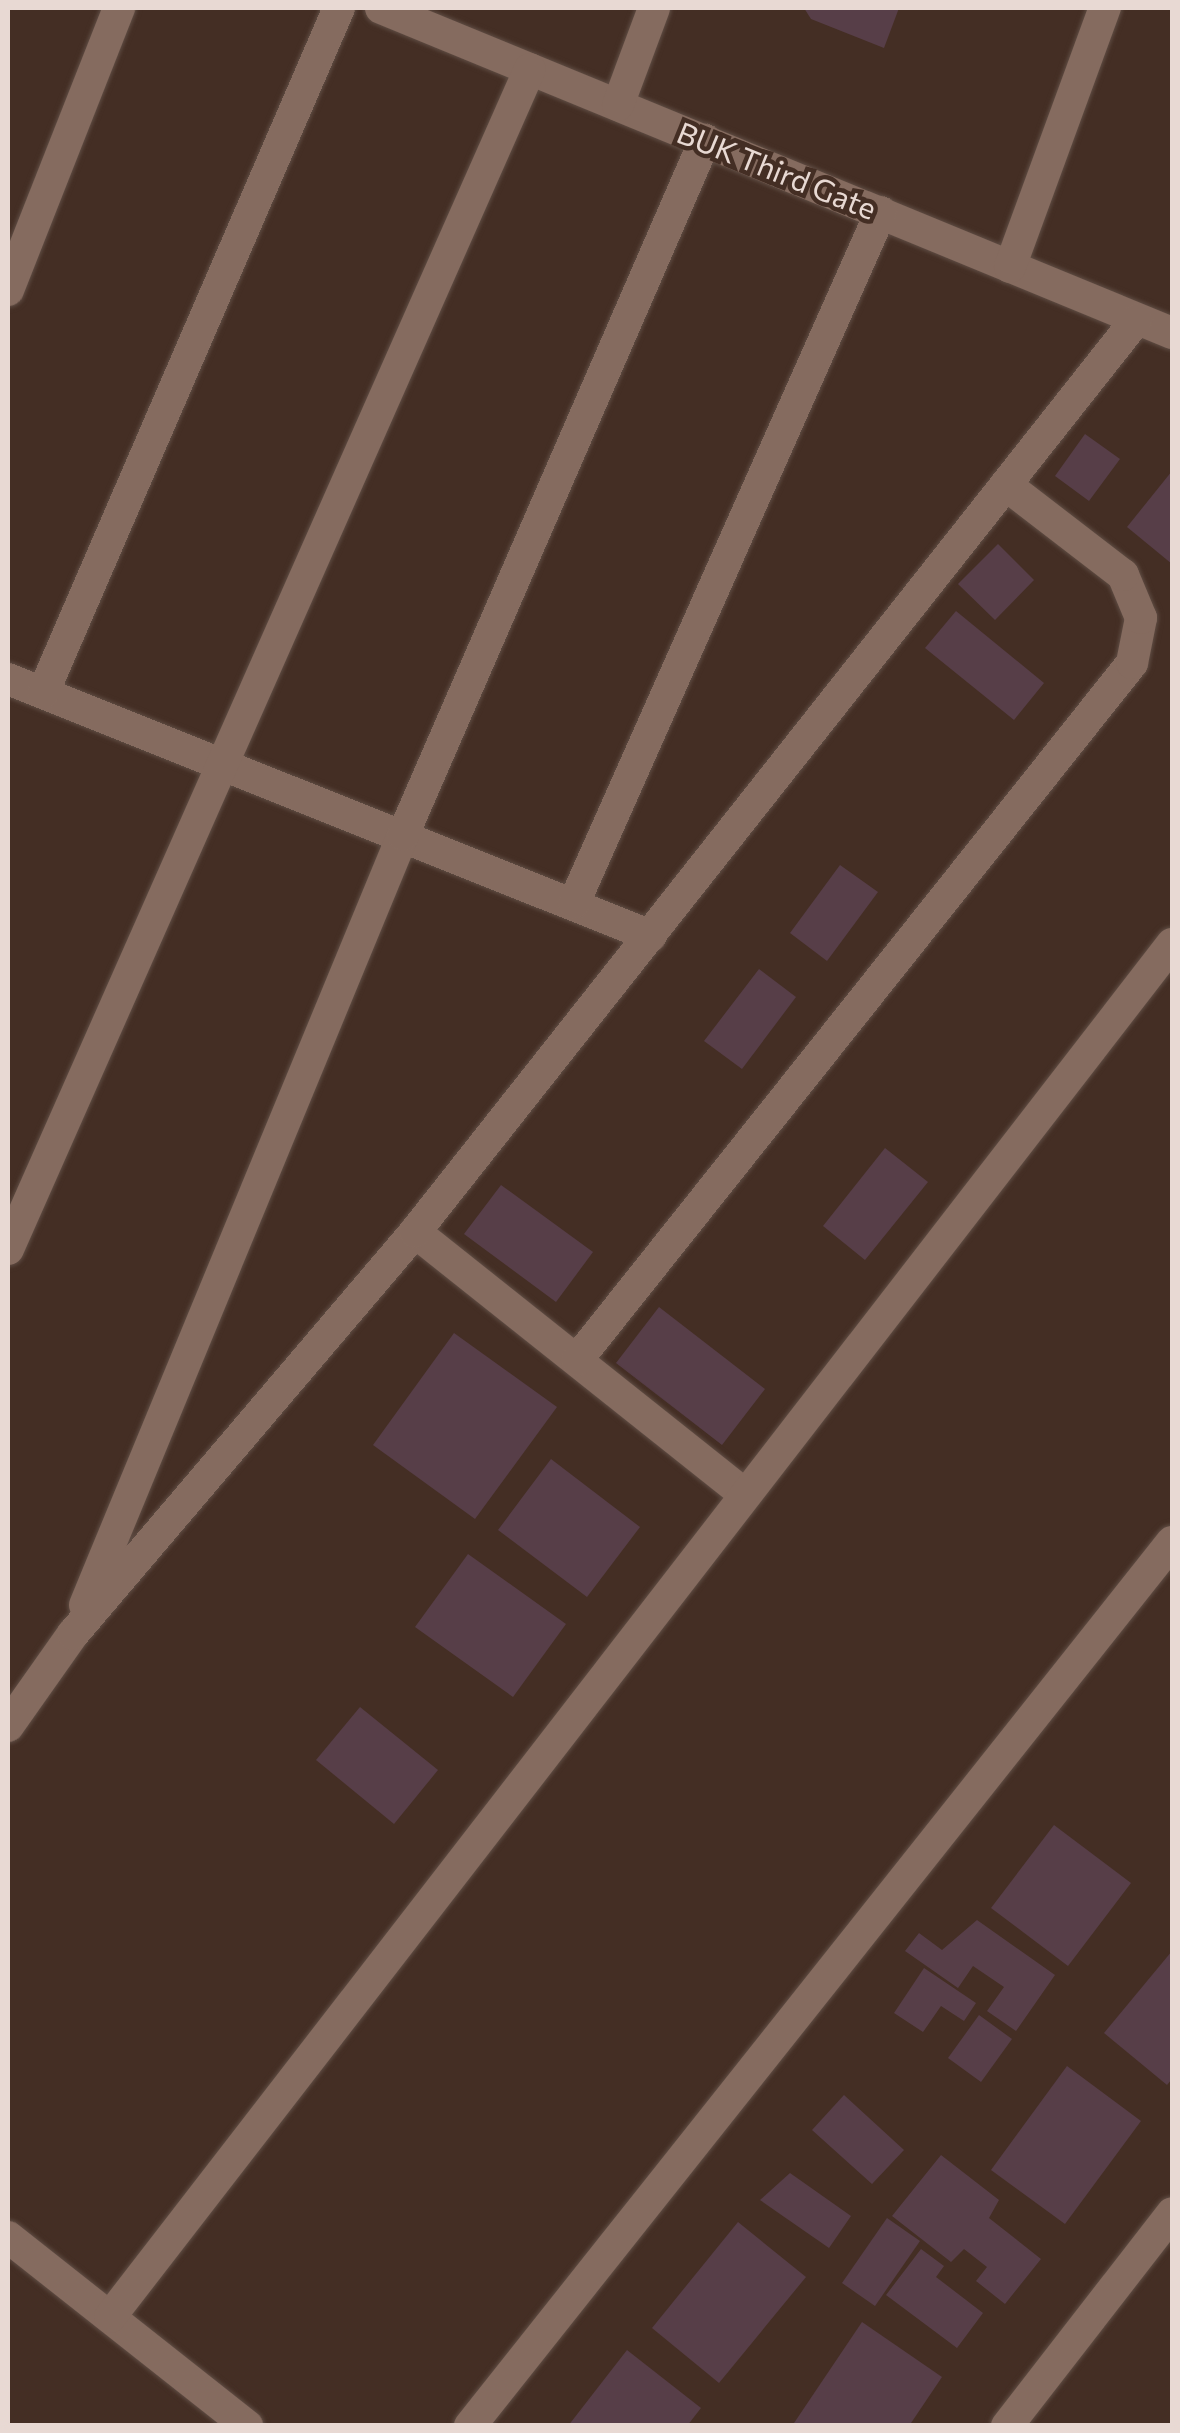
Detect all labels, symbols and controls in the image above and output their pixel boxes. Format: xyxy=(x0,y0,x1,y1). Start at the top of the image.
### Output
street label: BUK Third Gate xyxy=(672,114,882,226)

